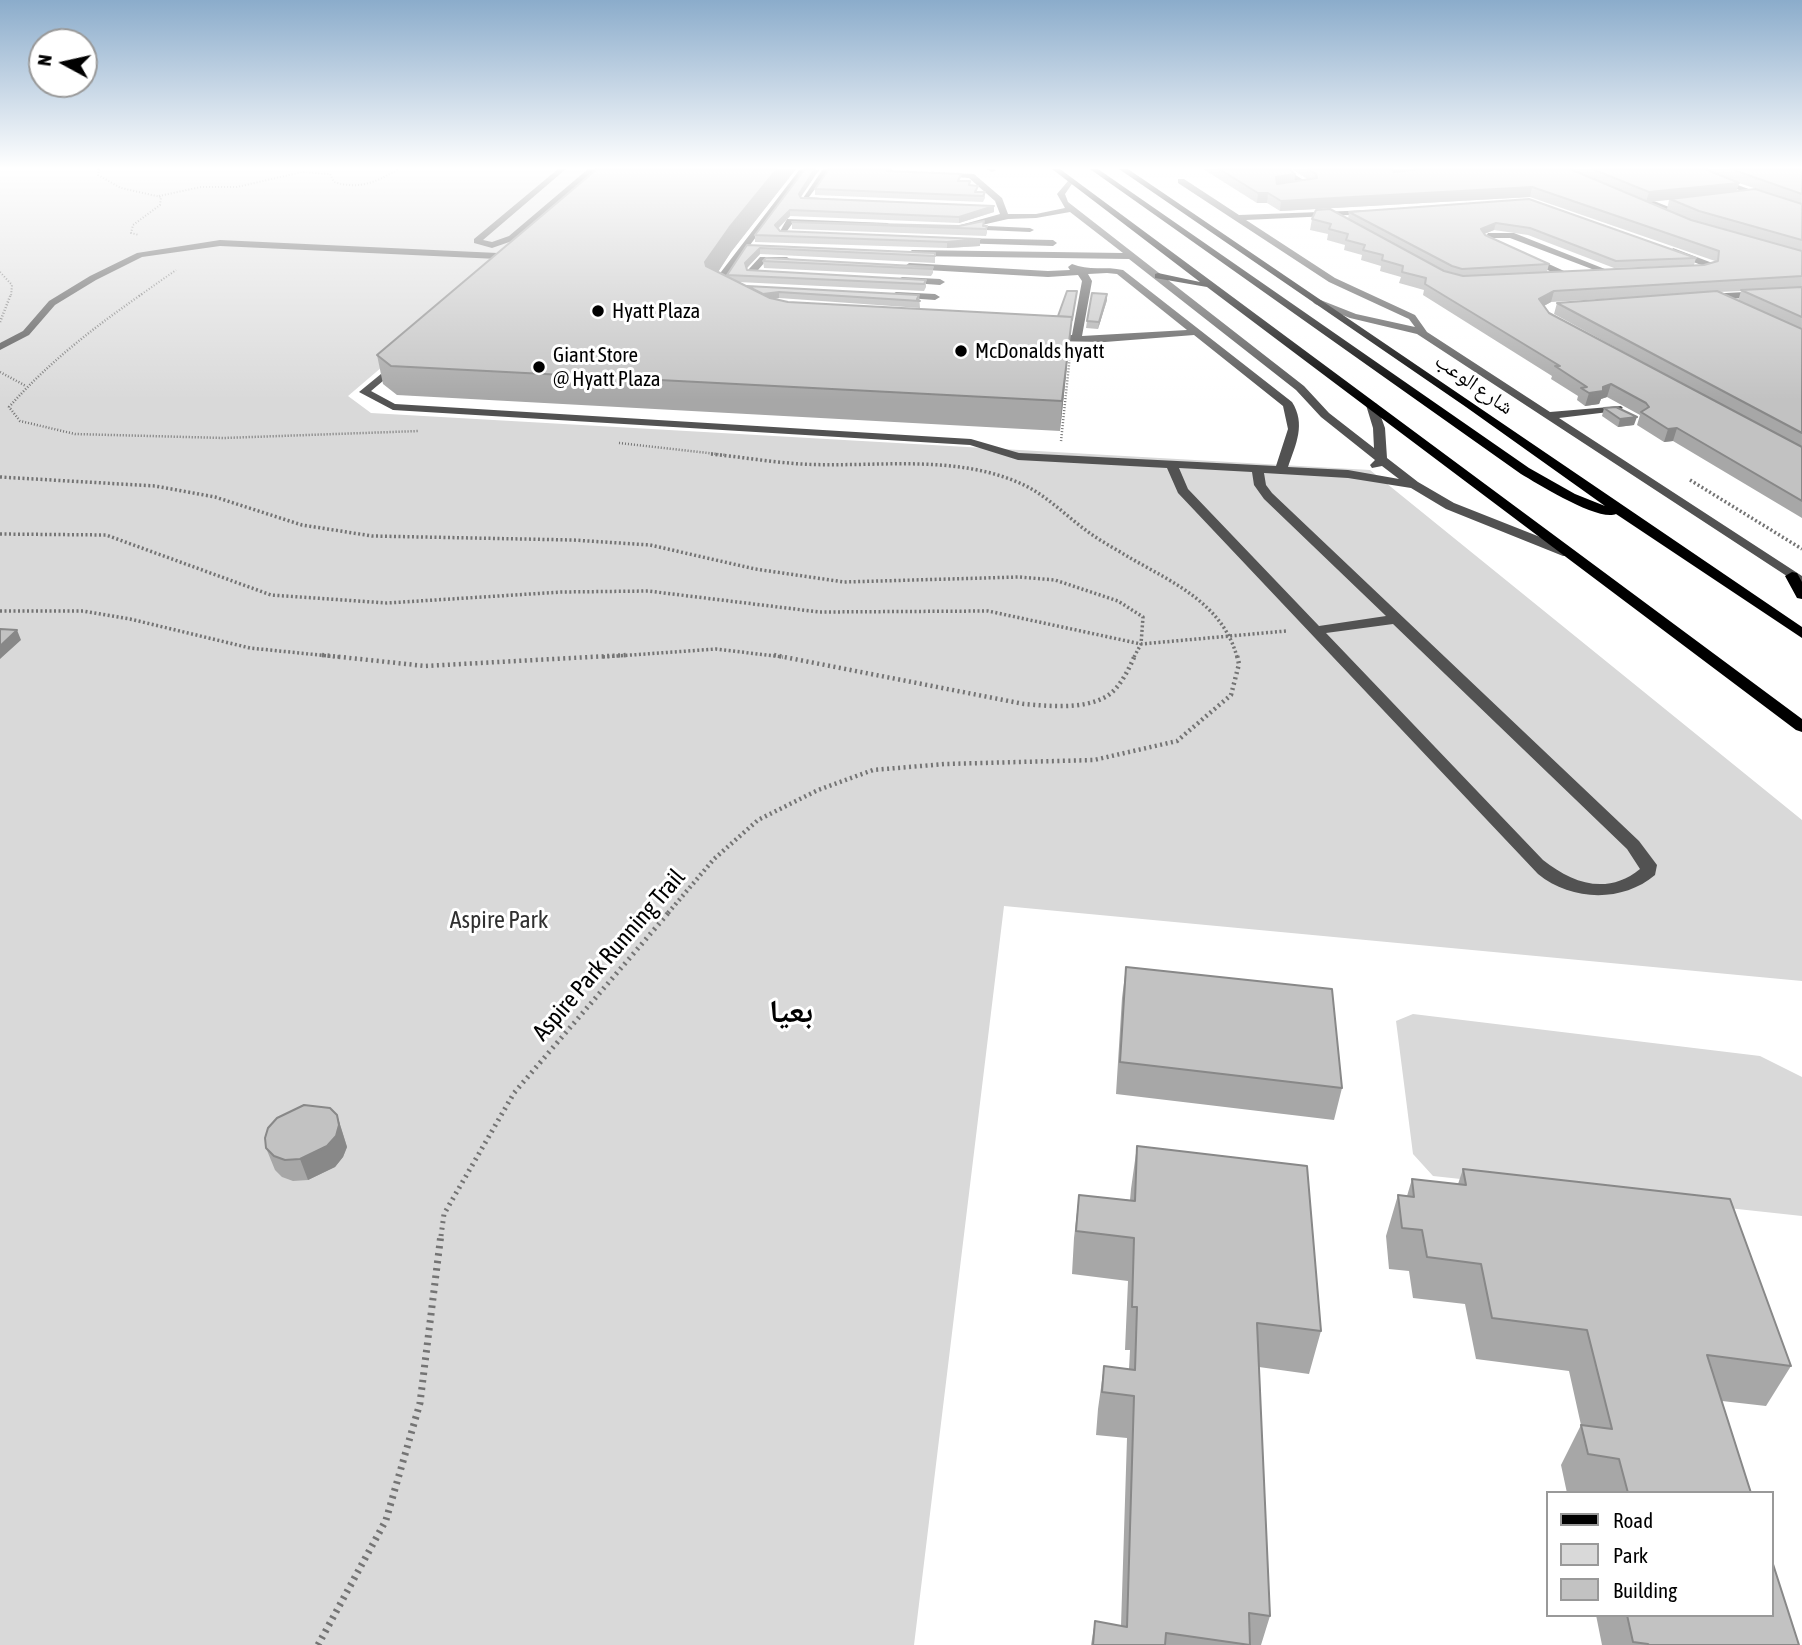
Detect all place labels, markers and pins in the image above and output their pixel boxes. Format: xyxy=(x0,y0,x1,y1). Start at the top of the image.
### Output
place label: Hyatt Plaza xyxy=(612,298,700,324)
marker: Hyatt Plaza xyxy=(590,303,606,319)
place label: McDonalds hyatt xyxy=(975,338,1105,364)
place label: Giant Store @ Hyatt Plaza xyxy=(553,342,661,392)
marker: McDonalds hyatt xyxy=(953,343,969,359)
marker: Giant Store @ Hyatt Plaza xyxy=(531,359,547,375)

